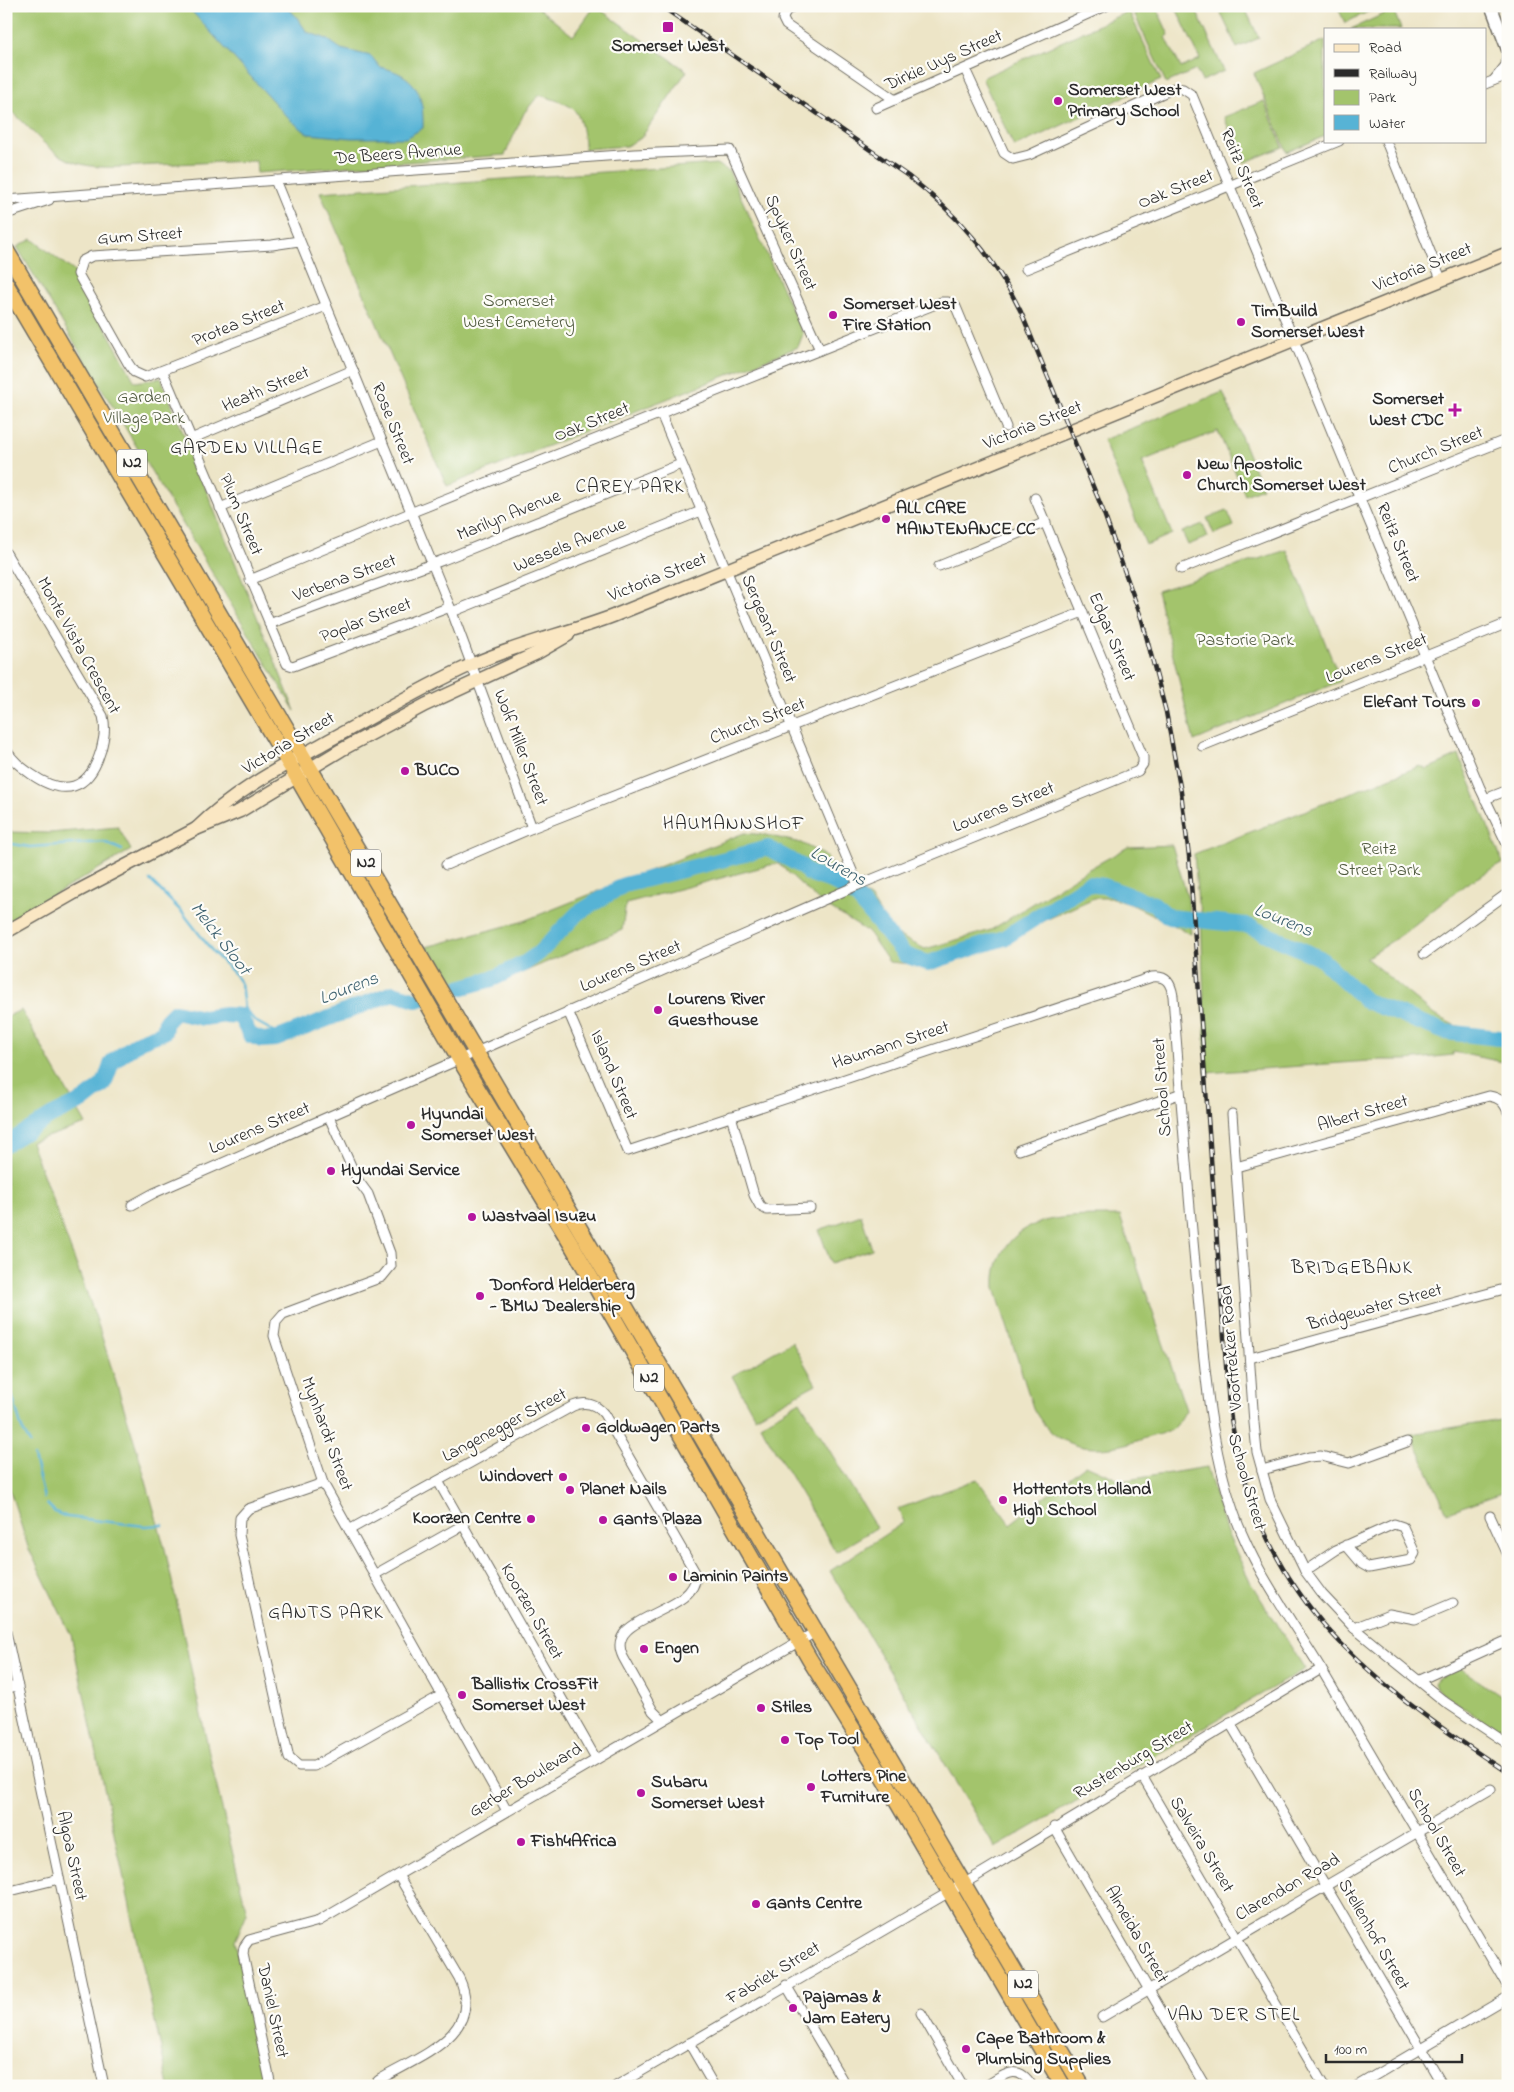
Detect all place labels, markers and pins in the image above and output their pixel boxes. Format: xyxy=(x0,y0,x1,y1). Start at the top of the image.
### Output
marker: Somerset West xyxy=(661,20,675,34)
place label: Somerset West xyxy=(611,34,726,60)
place label: Somerset West Primary School xyxy=(1068,78,1182,126)
marker: Somerset West Primary School xyxy=(1052,95,1064,107)
place label: Somerset West Fire Station xyxy=(842,292,957,339)
place label: TimBuild Somerset West xyxy=(1251,299,1365,346)
marker: Somerset West Fire Station xyxy=(827,309,839,321)
marker: TimBuild Somerset West xyxy=(1235,316,1247,328)
place label: Somerset West CDC xyxy=(1369,387,1445,434)
marker: Somerset West CDC xyxy=(1448,403,1462,417)
place label: New Apostolic Church Somerset West xyxy=(1197,452,1367,499)
marker: New Apostolic Church Somerset West xyxy=(1181,469,1193,481)
place label: ALL CARE MAINTENANCE CC xyxy=(896,496,1036,543)
marker: ALL CARE MAINTENANCE CC xyxy=(880,513,892,525)
place label: Elefant Tours xyxy=(1363,690,1466,716)
marker: Elefant Tours xyxy=(1470,697,1482,709)
place label: BUCO xyxy=(414,758,460,784)
marker: BUCO xyxy=(399,765,411,777)
place label: Lourens River Guesthouse xyxy=(668,987,765,1034)
marker: Lourens River Guesthouse xyxy=(652,1004,664,1016)
place label: Hyundai Somerset West xyxy=(421,1102,535,1149)
marker: Hyundai Somerset West xyxy=(405,1119,417,1131)
place label: Hyundai Service xyxy=(341,1158,461,1185)
marker: Hyundai Service xyxy=(325,1165,337,1177)
place label: Wastvaal Isuzu xyxy=(482,1204,596,1230)
marker: Wastvaal Isuzu xyxy=(466,1211,478,1223)
place label: Donford Helderberg - BMW Dealership xyxy=(489,1273,635,1320)
marker: Donford Helderberg - BMW Dealership xyxy=(474,1290,486,1302)
place label: Goldwagen Parts xyxy=(596,1415,720,1442)
marker: Goldwagen Parts xyxy=(580,1422,592,1434)
place label: Windovert xyxy=(479,1464,554,1490)
marker: Windovert xyxy=(557,1471,569,1483)
place label: Planet Nails xyxy=(580,1477,667,1503)
place label: Hottentots Holland High School xyxy=(1013,1477,1152,1525)
marker: Planet Nails xyxy=(564,1484,576,1496)
marker: Hottentots Holland High School xyxy=(997,1494,1009,1506)
place label: Koorzen Centre xyxy=(412,1506,522,1532)
place label: Gants Plaza xyxy=(613,1507,702,1533)
marker: Koorzen Centre xyxy=(525,1513,537,1525)
marker: Gants Plaza xyxy=(597,1514,609,1526)
place label: Laminin Paints xyxy=(683,1564,788,1590)
marker: Laminin Paints xyxy=(667,1571,679,1583)
place label: Engen xyxy=(654,1636,699,1663)
marker: Engen xyxy=(638,1643,650,1655)
place label: Ballistix CrossFit Somerset West xyxy=(471,1672,599,1719)
marker: Ballistix CrossFit Somerset West xyxy=(456,1689,468,1701)
place label: Stiles xyxy=(771,1695,812,1721)
marker: Stiles xyxy=(755,1702,767,1714)
place label: Top Tool xyxy=(795,1727,859,1753)
marker: Top Tool xyxy=(779,1734,791,1746)
place label: Lotters Pine Furniture xyxy=(820,1764,907,1811)
place label: Subaru Somerset West xyxy=(651,1770,765,1817)
marker: Lotters Pine Furniture xyxy=(805,1781,817,1793)
marker: Subaru Somerset West xyxy=(635,1787,647,1799)
place label: Fish4Africa xyxy=(530,1829,617,1855)
marker: Fish4Africa xyxy=(515,1836,527,1848)
place label: Gants Centre xyxy=(766,1891,863,1917)
marker: Gants Centre xyxy=(750,1898,762,1910)
place label: Pajamas & Jam Eatery xyxy=(803,1985,890,2033)
marker: Pajamas & Jam Eatery xyxy=(787,2002,799,2014)
place label: Cape Bathroom & Plumbing Supplies xyxy=(976,2026,1111,2074)
marker: Cape Bathroom & Plumbing Supplies xyxy=(960,2043,972,2055)

